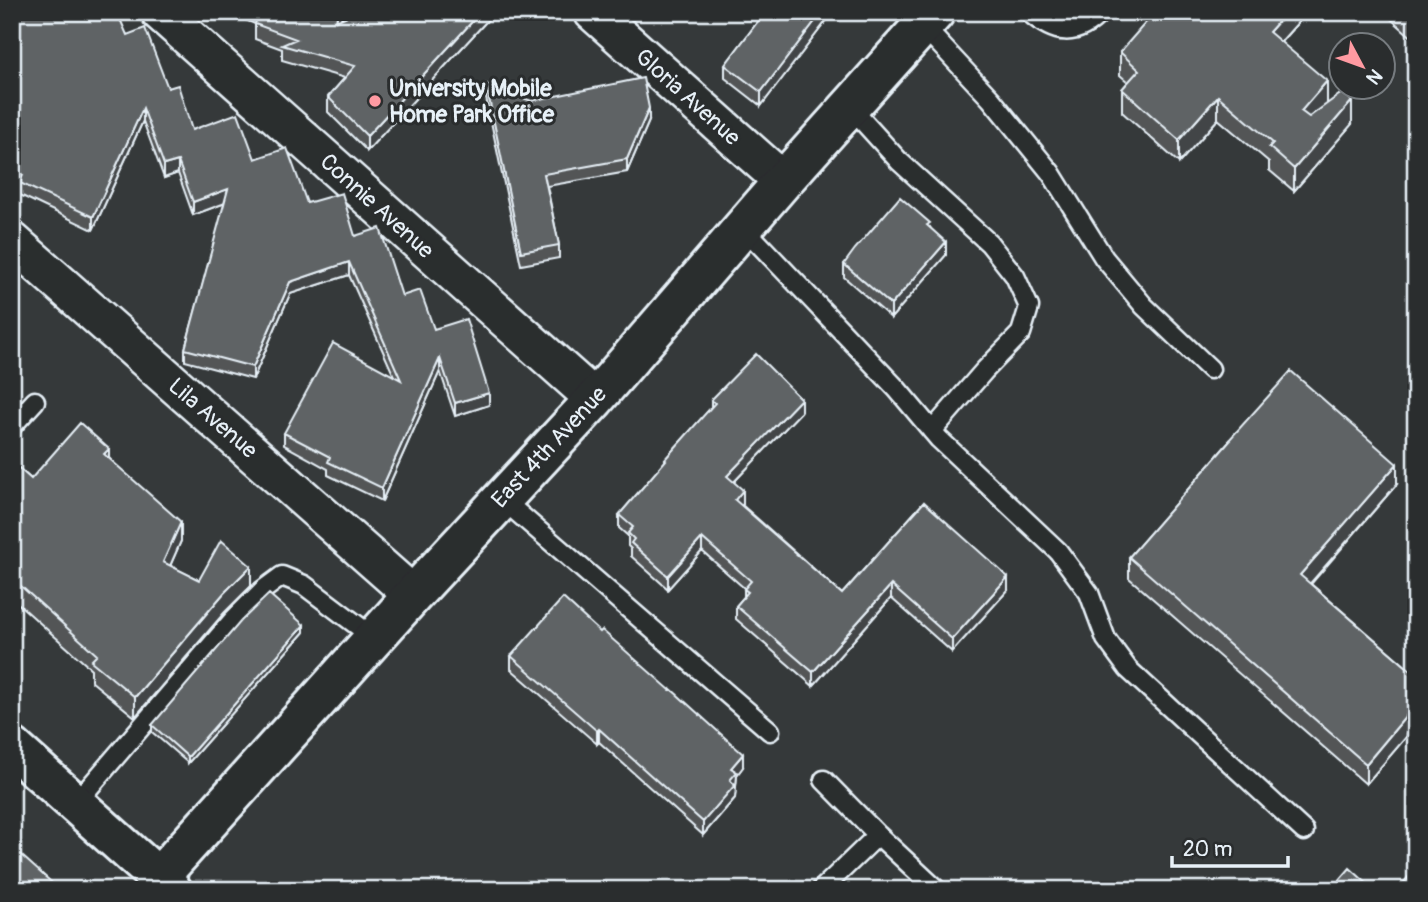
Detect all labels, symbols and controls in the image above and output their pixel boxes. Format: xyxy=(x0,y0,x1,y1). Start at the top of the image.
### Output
north arrow xyxy=(1326,32,1396,102)
street label: Gloria Avenue xyxy=(629,42,747,152)
text: N xyxy=(1361,64,1387,89)
place label: University Mobile Home Park Office xyxy=(389,74,555,129)
marker: University Mobile Home Park Office xyxy=(367,93,383,109)
street label: Connie Avenue xyxy=(314,147,441,265)
street label: Lila Avenue xyxy=(162,371,264,465)
street label: East 4th Avenue xyxy=(485,379,613,514)
scale bar xyxy=(1172,825,1288,869)
text: 20 m xyxy=(1183,836,1232,863)

